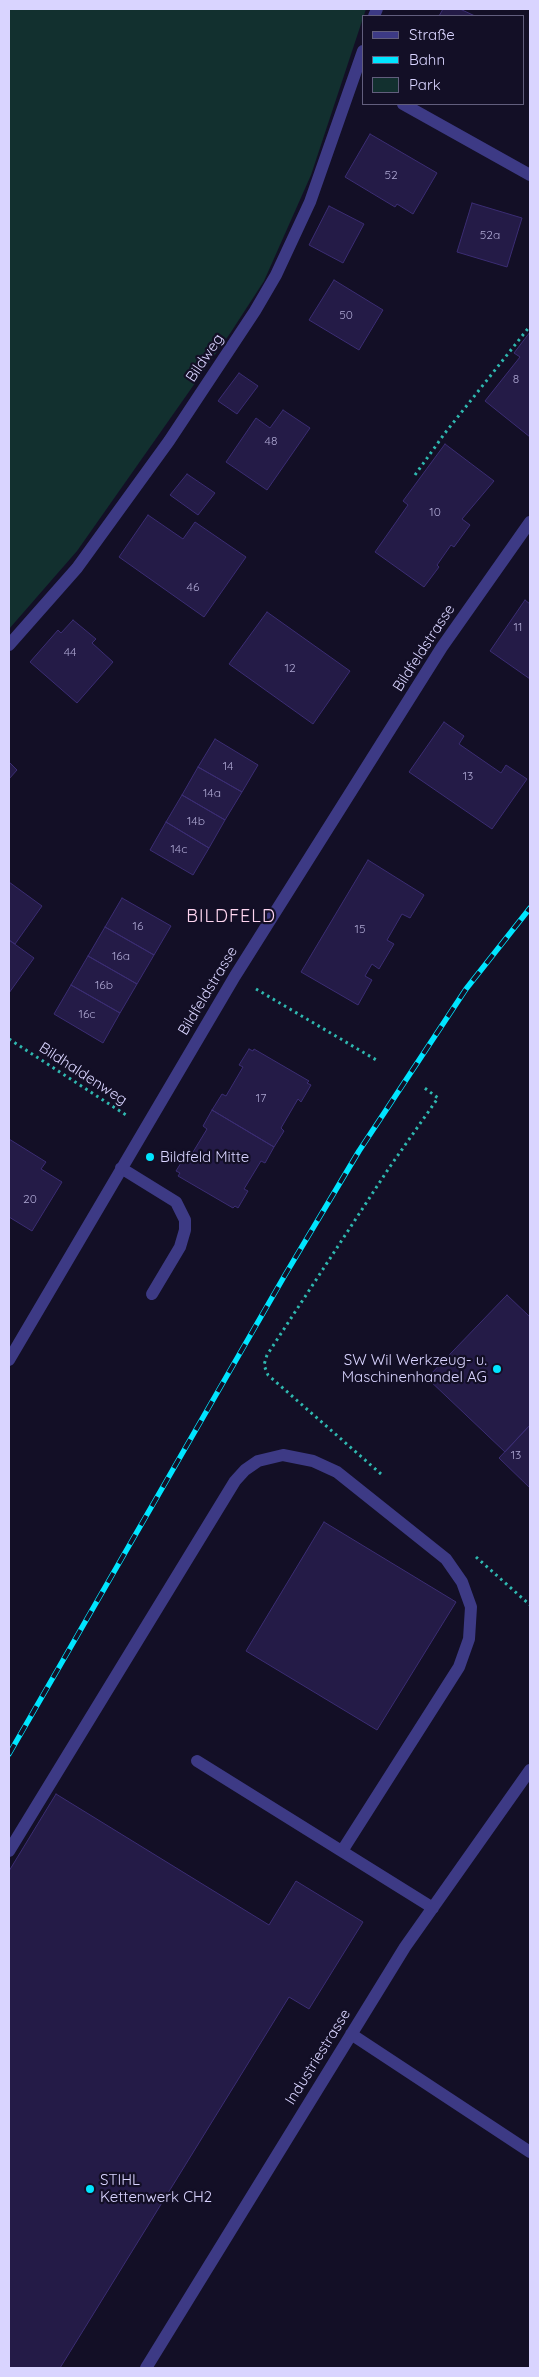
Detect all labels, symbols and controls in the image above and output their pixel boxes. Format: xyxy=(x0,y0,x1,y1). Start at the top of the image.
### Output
legend xyxy=(362,15,524,105)
text: Straße xyxy=(409,25,455,44)
text: Bahn xyxy=(409,50,445,69)
text: Park xyxy=(409,75,441,94)
house number: 52 xyxy=(384,168,398,182)
house number: 52a xyxy=(480,228,500,242)
house number: 50 xyxy=(339,308,353,322)
street label: Bildweg xyxy=(182,330,228,386)
house number: 8 xyxy=(513,372,519,386)
house number: 48 xyxy=(265,434,277,448)
house number: 10 xyxy=(429,505,441,519)
house number: 46 xyxy=(187,580,199,594)
street label: Bildfeldstrasse xyxy=(389,601,459,695)
house number: 11 xyxy=(514,620,522,634)
house number: 44 xyxy=(64,645,76,659)
house number: 12 xyxy=(284,661,296,675)
house number: 14 xyxy=(223,759,233,773)
house number: 13 xyxy=(463,769,473,783)
house number: 14a xyxy=(203,786,221,800)
house number: 14b xyxy=(187,814,205,828)
house number: 14c xyxy=(171,842,187,856)
district label: BILDFELD xyxy=(185,906,277,928)
house number: 16 xyxy=(133,919,143,933)
house number: 15 xyxy=(355,922,365,936)
street label: Bildfeldstrasse xyxy=(174,943,242,1039)
house number: 16a xyxy=(112,949,130,963)
house number: 16b xyxy=(95,978,113,992)
house number: 16c xyxy=(78,1007,96,1021)
street label: Bildhaldenweg xyxy=(36,1039,130,1109)
house number: 17 xyxy=(256,1091,266,1105)
place label: Bildfeld Mitte xyxy=(160,1148,249,1166)
marker: Bildfeld Mitte xyxy=(144,1151,156,1163)
house number: 20 xyxy=(23,1192,37,1206)
place label: SW Wil Werkzeug- u. Maschinenhandel AG xyxy=(342,1351,487,1386)
marker: SW Wil Werkzeug- u. Maschinenhandel AG xyxy=(491,1363,503,1375)
house number: 13 xyxy=(511,1448,521,1462)
street label: Industriestrasse xyxy=(281,2006,355,2108)
place label: STIHL Kettenwerk CH2 xyxy=(100,2171,212,2206)
marker: STIHL Kettenwerk CH2 xyxy=(84,2183,96,2195)

